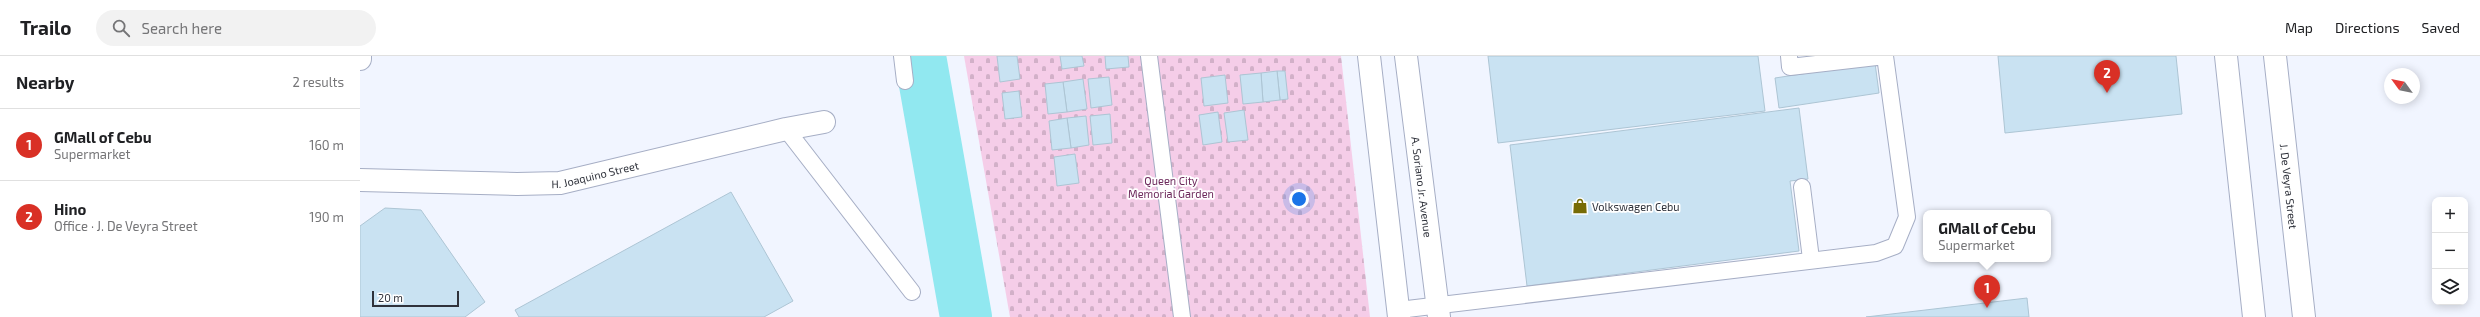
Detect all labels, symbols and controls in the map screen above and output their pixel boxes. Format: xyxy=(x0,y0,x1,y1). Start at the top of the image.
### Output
search box xyxy=(96,10,376,46)
text: Trailo xyxy=(20,16,72,39)
icon: search xyxy=(110,17,132,39)
text: Search here xyxy=(142,19,222,37)
text: Map xyxy=(2285,19,2313,36)
text: Directions xyxy=(2335,19,2400,36)
text: Saved xyxy=(2422,19,2460,36)
pin: 2 xyxy=(2094,60,2120,93)
north arrow xyxy=(2384,68,2420,104)
text: Nearby xyxy=(16,72,74,92)
text: 2 results xyxy=(292,74,344,90)
text: GMall of Cebu xyxy=(54,128,152,146)
street label: A. Soriano Jr. Avenue xyxy=(1410,136,1435,238)
text: 1 xyxy=(26,137,32,153)
text: 160 m xyxy=(309,137,344,153)
street label: J. De Veyra Street xyxy=(2278,143,2301,230)
text: Supermarket xyxy=(54,146,131,162)
street label: H. Joaquino Street xyxy=(551,158,640,190)
park label: Queen City Memorial Garden xyxy=(1128,174,1214,200)
your location xyxy=(1289,189,1309,209)
shop icon: Volkswagen Cebu xyxy=(1571,197,1589,215)
map controls xyxy=(2432,197,2468,305)
button: + xyxy=(2432,197,2468,233)
text: Hino xyxy=(54,200,86,218)
place label: Volkswagen Cebu xyxy=(1592,200,1680,213)
text: 2 xyxy=(25,209,33,225)
text: 190 m xyxy=(309,209,344,225)
popup xyxy=(1923,210,2051,262)
text: Office · J. De Veyra Street xyxy=(54,218,198,234)
text: GMall of Cebu xyxy=(1938,219,2036,237)
button: − xyxy=(2432,233,2468,269)
text: Supermarket xyxy=(1938,237,2015,253)
button: layers xyxy=(2432,269,2468,305)
pin: 1 xyxy=(1974,275,2000,308)
scale bar xyxy=(372,289,459,308)
text: 20 m xyxy=(378,291,403,304)

